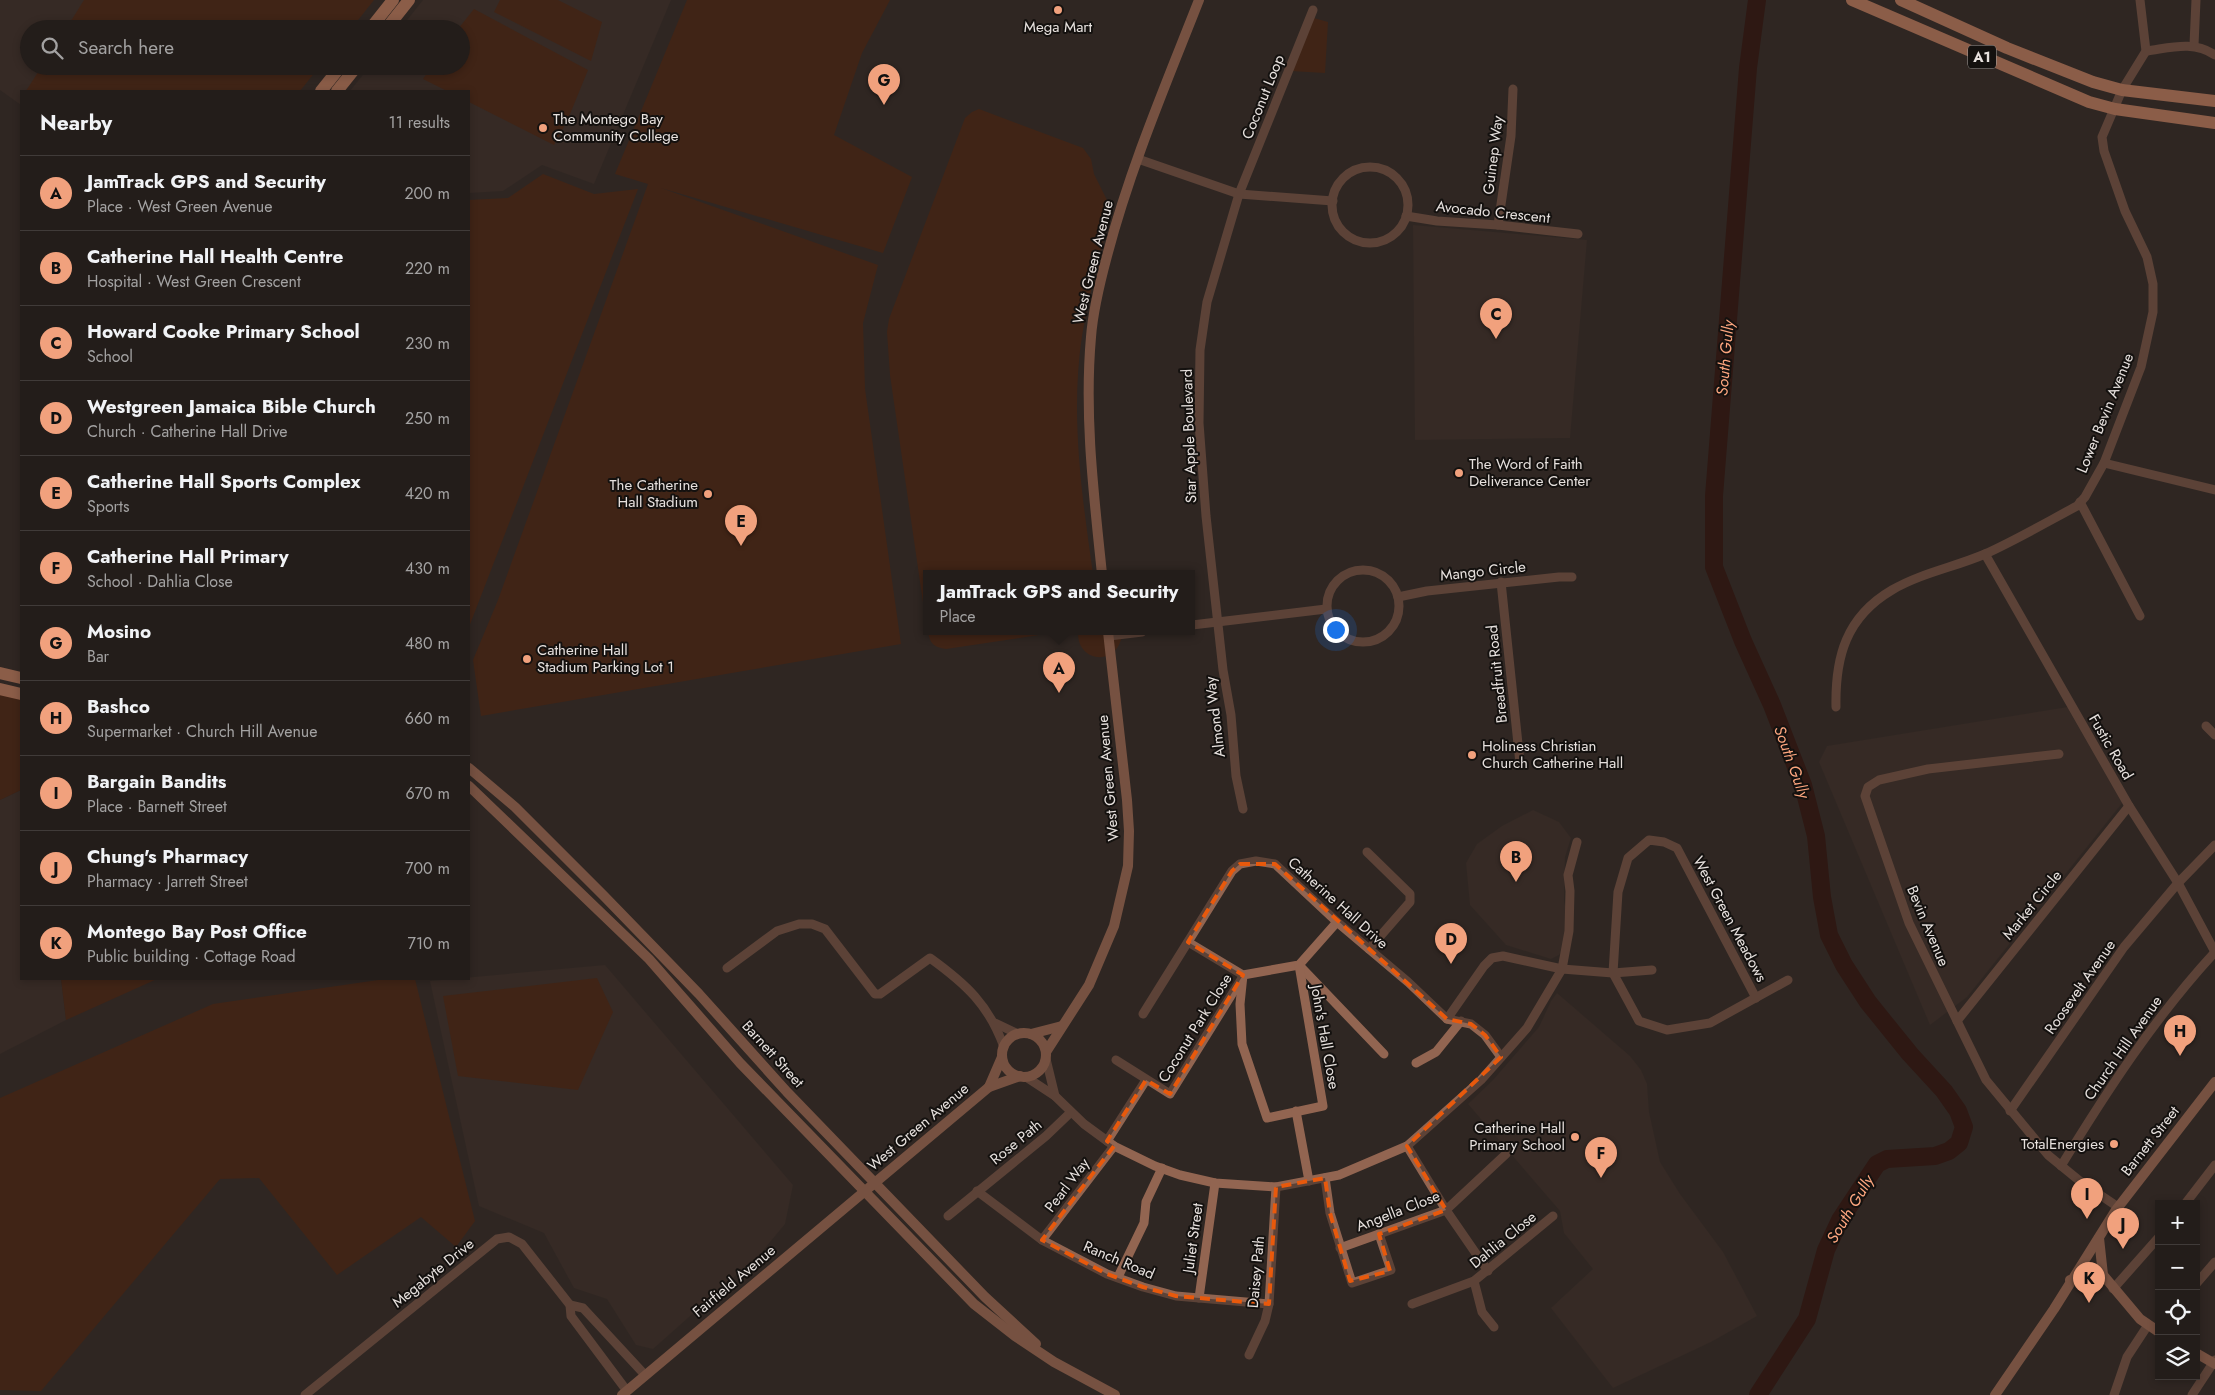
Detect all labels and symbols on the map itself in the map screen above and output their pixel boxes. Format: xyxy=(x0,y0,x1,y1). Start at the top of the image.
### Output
marker: Mega Mart xyxy=(1052,4,1064,16)
place label: Mega Mart xyxy=(1024,16,1093,38)
road number: A1 xyxy=(1968,46,1996,68)
street label: Coconut Loop xyxy=(1236,51,1290,143)
pin: G xyxy=(868,64,900,105)
place label: The Montego Bay Community College xyxy=(553,108,679,147)
street label: Guinep Way xyxy=(1477,114,1509,196)
marker: The Montego Bay Community College xyxy=(537,122,549,134)
street label: Avocado Crescent xyxy=(1435,195,1552,229)
street label: West Green Avenue xyxy=(1067,198,1119,326)
pin: C xyxy=(1480,298,1512,339)
water label: South Gully xyxy=(1710,318,1740,397)
street label: Lower Bevin Avenue xyxy=(2071,350,2139,476)
street label: Star Apple Boulevard xyxy=(1176,369,1202,503)
place label: The Word of Faith Deliverance Center xyxy=(1469,453,1591,492)
marker: The Word of Faith Deliverance Center xyxy=(1453,467,1465,479)
place label: The Catherine Hall Stadium xyxy=(610,474,698,513)
marker: The Catherine Hall Stadium xyxy=(702,488,714,500)
pin: E xyxy=(725,505,757,546)
street label: Mango Circle xyxy=(1439,556,1527,586)
your location xyxy=(1323,617,1349,643)
street label: Breadfruit Road xyxy=(1481,624,1513,724)
place label: Catherine Hall Stadium Parking Lot 1 xyxy=(537,639,674,678)
pin: A xyxy=(1043,652,1075,693)
marker: Catherine Hall Stadium Parking Lot 1 xyxy=(521,653,533,665)
street label: Almond Way xyxy=(1199,675,1231,759)
street label: Fustic Road xyxy=(2083,710,2139,784)
street label: West Green Avenue xyxy=(1092,714,1124,842)
water label: South Gully xyxy=(1768,722,1816,803)
place label: Holiness Christian Church Catherine Hall xyxy=(1482,735,1623,774)
marker: Holiness Christian Church Catherine Hall xyxy=(1466,749,1478,761)
pin: B xyxy=(1500,841,1532,882)
street label: Catherine Hall Drive xyxy=(1283,852,1393,954)
street label: West Green Meadows xyxy=(1687,852,1773,986)
street label: Market Circle xyxy=(1997,865,2067,945)
street label: Bevin Avenue xyxy=(1901,882,1955,970)
pin: D xyxy=(1435,923,1467,964)
street label: Roosevelt Avenue xyxy=(2039,935,2121,1039)
street label: Coconut Park Close xyxy=(1153,969,1237,1087)
street label: John's Hall Close xyxy=(1305,981,1345,1091)
street label: Church Hill Avenue xyxy=(2079,991,2168,1105)
street label: Barnett Street xyxy=(737,1015,809,1093)
pin: H xyxy=(2164,1015,2196,1056)
street label: West Green Avenue xyxy=(862,1078,974,1176)
street label: Barnett Street xyxy=(2116,1101,2185,1181)
street label: Rose Path xyxy=(985,1114,1047,1170)
place label: Catherine Hall Primary School xyxy=(1469,1117,1565,1156)
marker: Catherine Hall Primary School xyxy=(1569,1131,1581,1143)
place label: TotalEnergies xyxy=(2021,1133,2104,1155)
pin: F xyxy=(1585,1137,1617,1178)
marker: TotalEnergies xyxy=(2108,1138,2120,1150)
street label: Pearl Way xyxy=(1039,1153,1095,1217)
water label: South Gully xyxy=(1821,1170,1880,1247)
pin: I xyxy=(2071,1178,2103,1219)
street label: Angella Close xyxy=(1353,1185,1443,1237)
street label: Juliet Street xyxy=(1177,1201,1209,1276)
street label: Dahlia Close xyxy=(1465,1206,1541,1274)
pin: J xyxy=(2107,1208,2139,1249)
street label: Megabyte Drive xyxy=(387,1233,479,1313)
street label: Ranch Road xyxy=(1080,1235,1158,1285)
street label: Daisey Path xyxy=(1242,1235,1270,1309)
street label: Fairfield Avenue xyxy=(688,1239,781,1322)
pin: K xyxy=(2073,1262,2105,1303)

